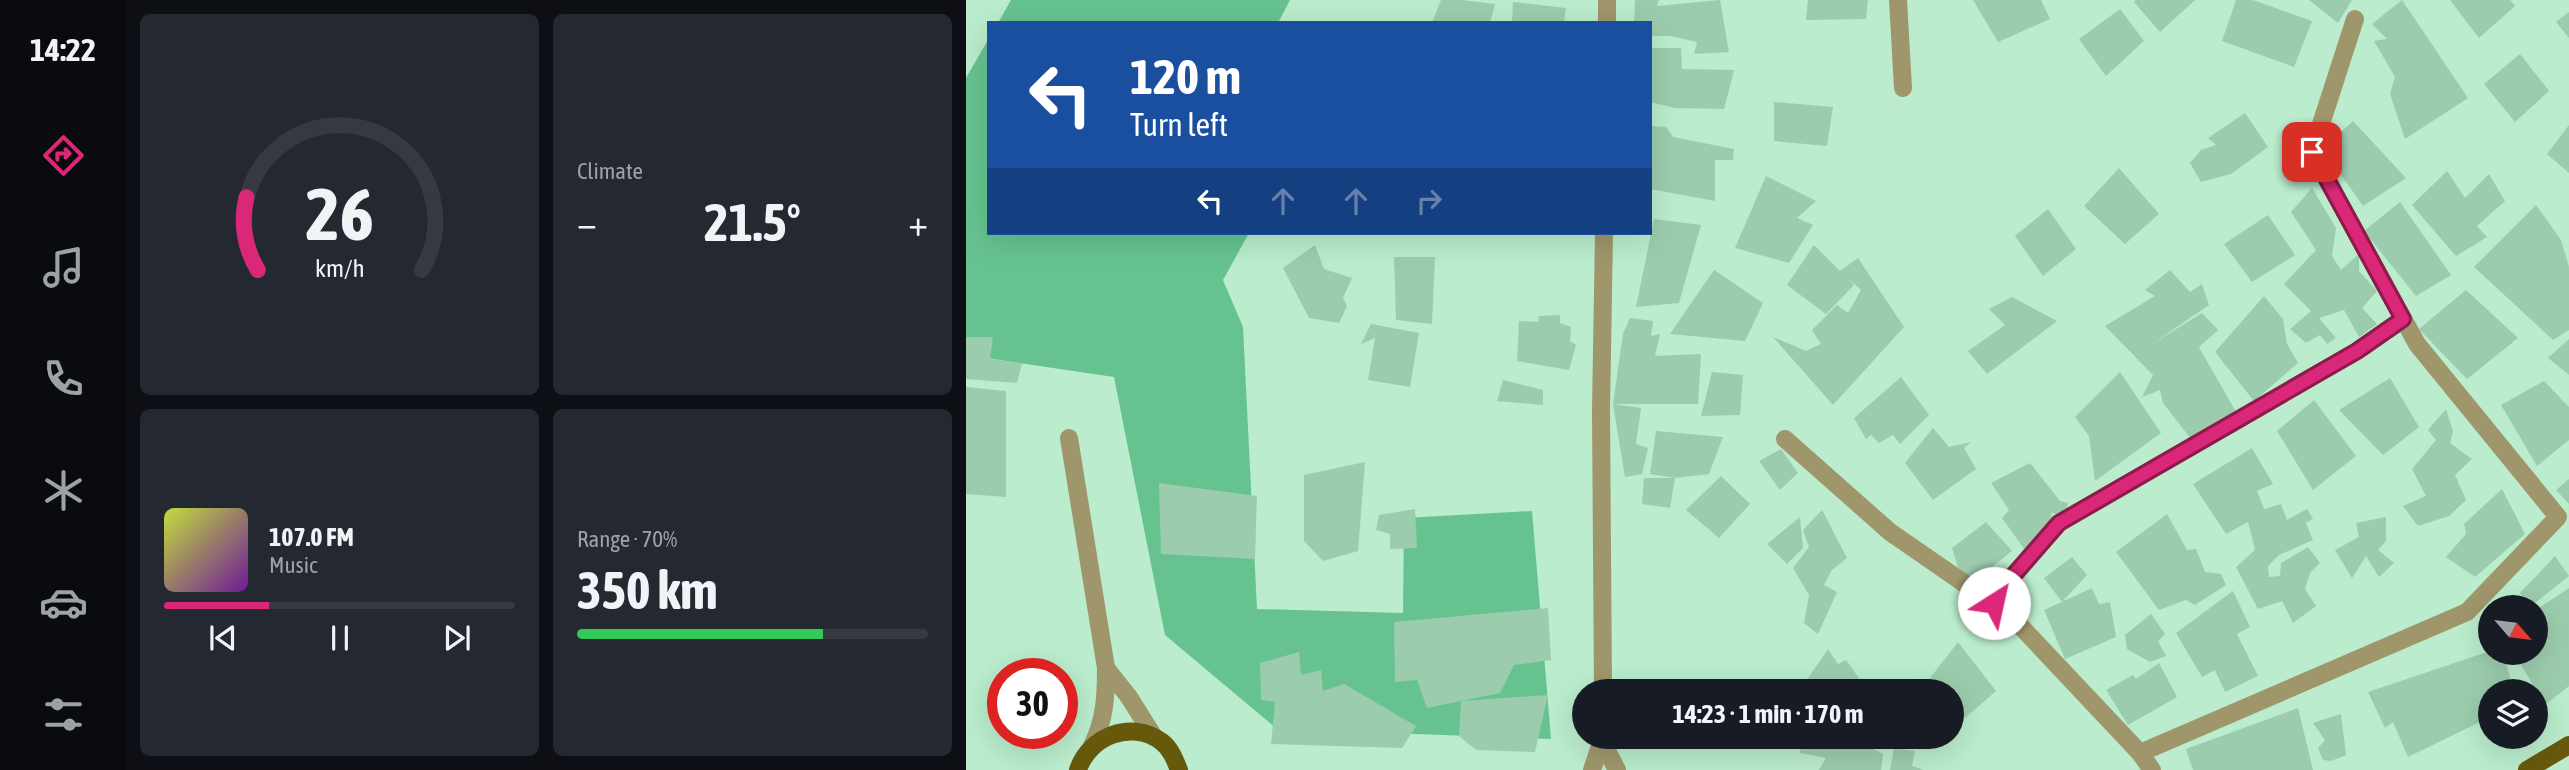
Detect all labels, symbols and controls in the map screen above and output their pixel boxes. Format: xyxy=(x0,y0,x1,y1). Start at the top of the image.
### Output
text: 14:22 xyxy=(30,31,96,68)
text: 120 m xyxy=(1130,48,1241,104)
icon: left xyxy=(1015,49,1106,140)
text: Turn left xyxy=(1130,106,1228,143)
pin xyxy=(2282,122,2342,182)
icon: directions xyxy=(39,131,88,180)
icon: arrive xyxy=(2293,133,2331,171)
text: Climate xyxy=(577,158,643,184)
text: 26 xyxy=(305,173,374,256)
icon: left xyxy=(1191,182,1229,220)
icon: ahead xyxy=(1264,182,1302,220)
icon: ahead xyxy=(1337,182,1375,220)
icon: right xyxy=(1410,182,1448,220)
text: 21.5° xyxy=(704,192,801,252)
text: − xyxy=(577,201,597,244)
text: + xyxy=(908,201,928,244)
icon: music xyxy=(39,243,88,292)
text: km/h xyxy=(315,254,364,282)
icon: phone xyxy=(39,354,88,403)
icon: climate xyxy=(39,466,88,515)
text: 107.0 FM xyxy=(269,522,354,552)
text: Range · 70% xyxy=(577,526,677,552)
text: Music xyxy=(269,552,317,578)
text: 350 km xyxy=(577,560,718,620)
position arrow xyxy=(1957,566,2031,640)
icon: car xyxy=(39,578,88,627)
north arrow xyxy=(2478,595,2548,665)
map controls xyxy=(2478,595,2548,749)
icon: previous xyxy=(204,619,242,657)
icon: pause xyxy=(321,619,359,657)
icon: next xyxy=(438,619,476,657)
speed limit sign: 30 xyxy=(987,658,1078,749)
button: layers xyxy=(2478,679,2548,749)
icon: filters xyxy=(39,690,88,739)
text: 14:23 · 1 min · 170 m xyxy=(1673,699,1863,729)

